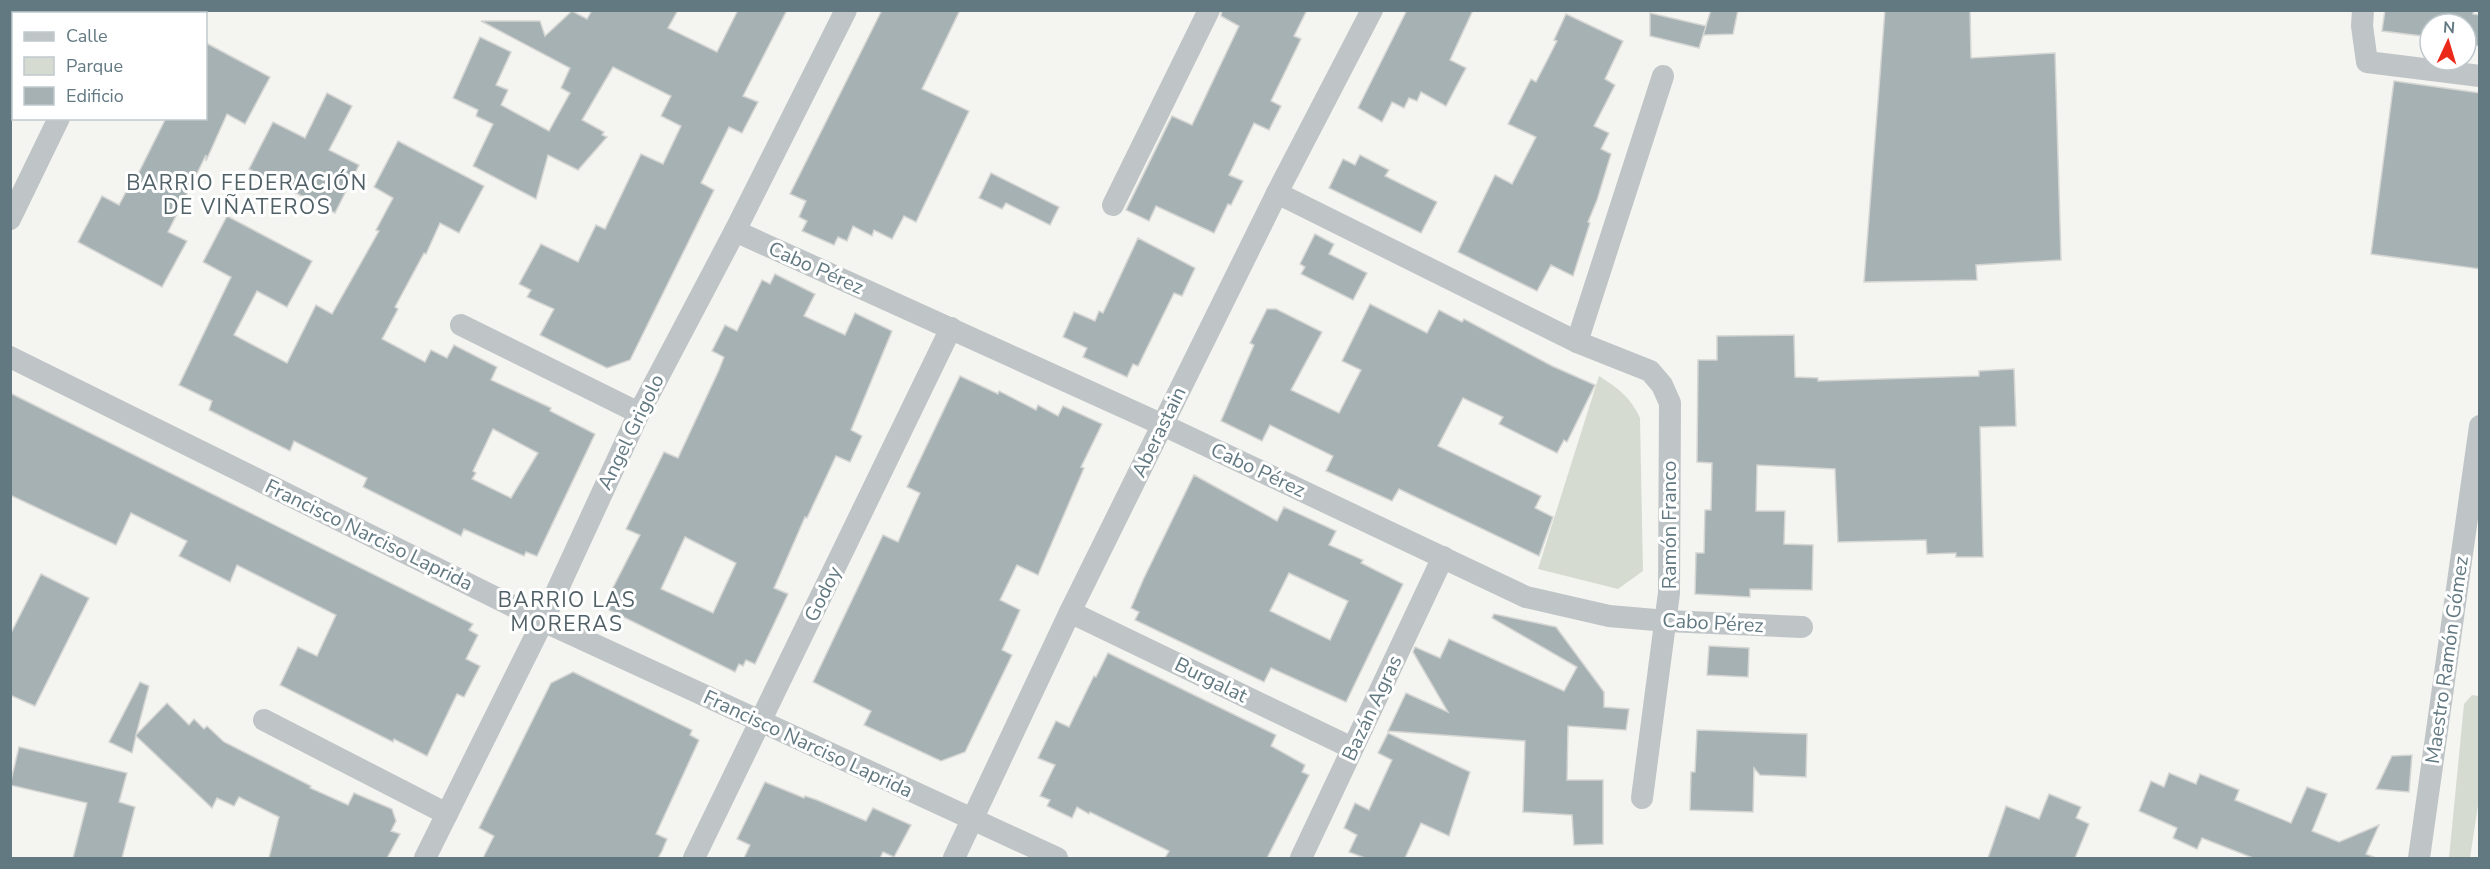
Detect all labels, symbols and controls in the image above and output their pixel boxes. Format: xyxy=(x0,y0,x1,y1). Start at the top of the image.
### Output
legend xyxy=(12,12,207,120)
north arrow xyxy=(2418,12,2478,72)
text: N xyxy=(2442,17,2456,39)
text: Calle xyxy=(66,24,108,48)
text: Parque xyxy=(66,54,123,78)
text: Edificio xyxy=(66,84,124,108)
district label: BARRIO FEDERACIÓN DE VIÑATEROS xyxy=(126,169,368,221)
street label: Cabo Pérez xyxy=(764,235,868,301)
street label: Angel Grigolo xyxy=(591,370,671,494)
street label: Aberastain xyxy=(1125,382,1193,482)
street label: Cabo Pérez xyxy=(1206,436,1310,504)
street label: Ramón Franco xyxy=(1656,461,1683,589)
street label: Francisco Narciso Laprida xyxy=(261,473,477,597)
street label: Maestro Ramón Gómez xyxy=(2419,554,2475,766)
street label: Godoy xyxy=(798,561,848,626)
district label: BARRIO LAS MORERAS xyxy=(498,586,636,638)
street label: Cabo Pérez xyxy=(1662,607,1764,639)
street label: Burgalat xyxy=(1170,651,1253,710)
street label: Bazán Agras xyxy=(1336,651,1408,765)
street label: Francisco Narciso Laprida xyxy=(699,684,917,804)

